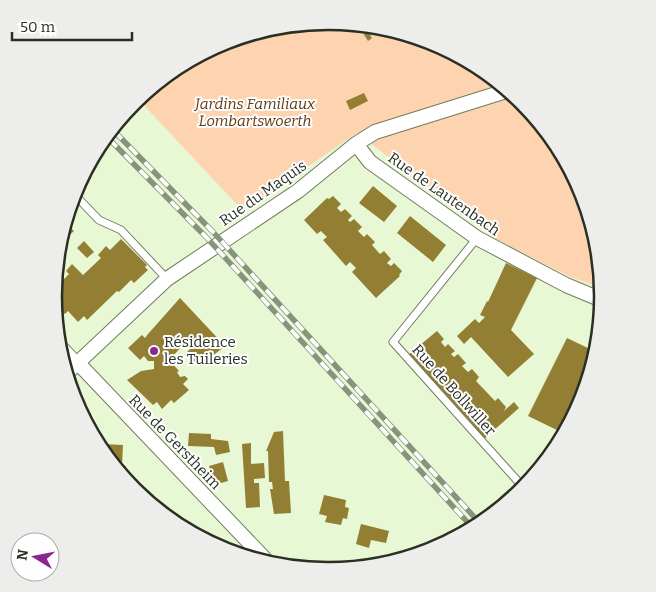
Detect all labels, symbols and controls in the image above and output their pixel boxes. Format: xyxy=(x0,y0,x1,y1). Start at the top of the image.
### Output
scale bar xyxy=(12,10,132,42)
text: 50 m xyxy=(20,18,56,36)
park label: Jardins Familiaux Lombartswoerth xyxy=(193,95,316,130)
street label: Rue de Lautenbach xyxy=(385,149,504,240)
street label: Rue du Maquis xyxy=(216,156,310,230)
place label: Résidence les Tuileries xyxy=(164,333,248,368)
street label: Rue de Bollwiller xyxy=(408,341,500,440)
marker: Résidence les Tuileries xyxy=(148,345,160,357)
street label: Rue de Gerstheim xyxy=(125,391,225,494)
north arrow xyxy=(10,532,60,582)
text: N xyxy=(13,548,32,562)

